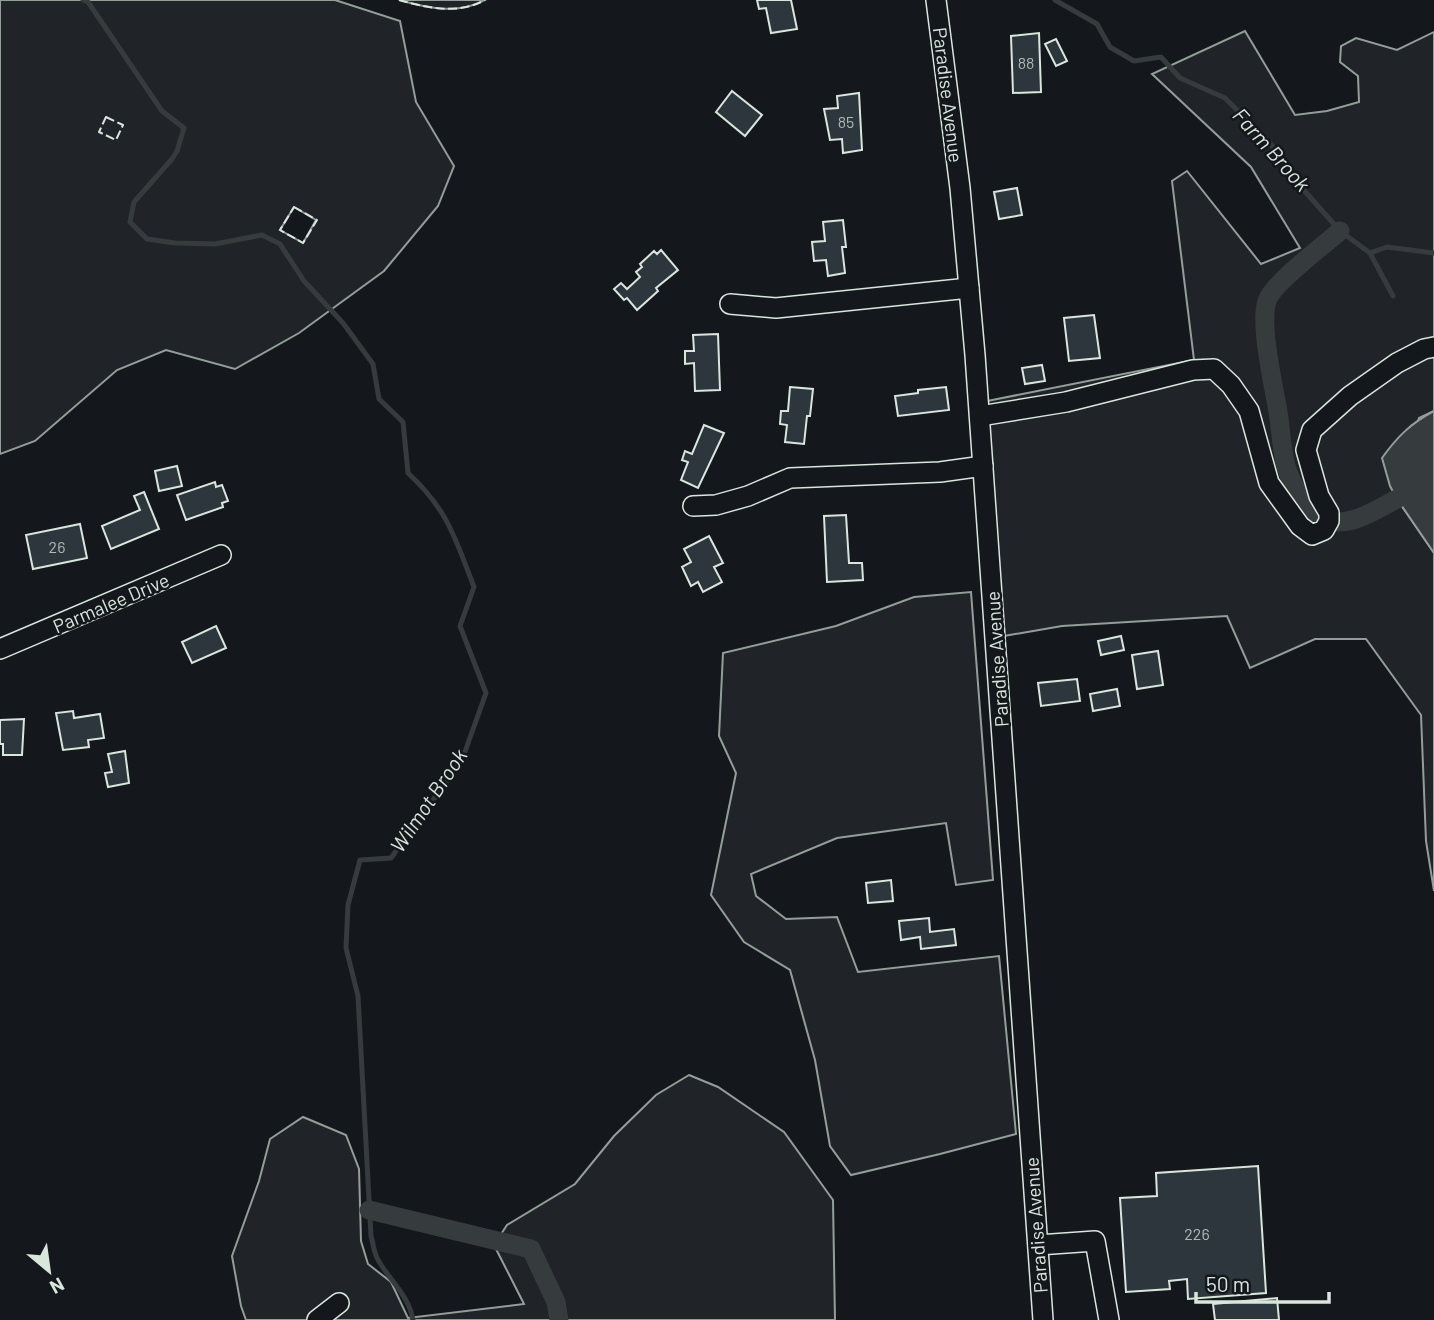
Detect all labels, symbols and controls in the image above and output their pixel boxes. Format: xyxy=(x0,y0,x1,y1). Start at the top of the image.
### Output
street label: Paradise Avenue xyxy=(929,26,968,164)
house number: 88 xyxy=(1018,53,1034,72)
water label: Farm Brook xyxy=(1228,102,1316,196)
house number: 85 xyxy=(838,112,854,131)
house number: 26 xyxy=(49,537,65,556)
street label: Parmalee Drive xyxy=(49,568,172,637)
street label: Paradise Avenue xyxy=(980,590,1013,728)
water label: Wilmot Brook xyxy=(384,743,472,857)
street label: Paradise Avenue xyxy=(1019,1156,1052,1294)
house number: 226 xyxy=(1184,1224,1210,1243)
north arrow xyxy=(14,1236,84,1306)
scale bar xyxy=(1196,1260,1329,1304)
text: 50 m xyxy=(1206,1271,1250,1296)
text: N xyxy=(46,1273,69,1299)

